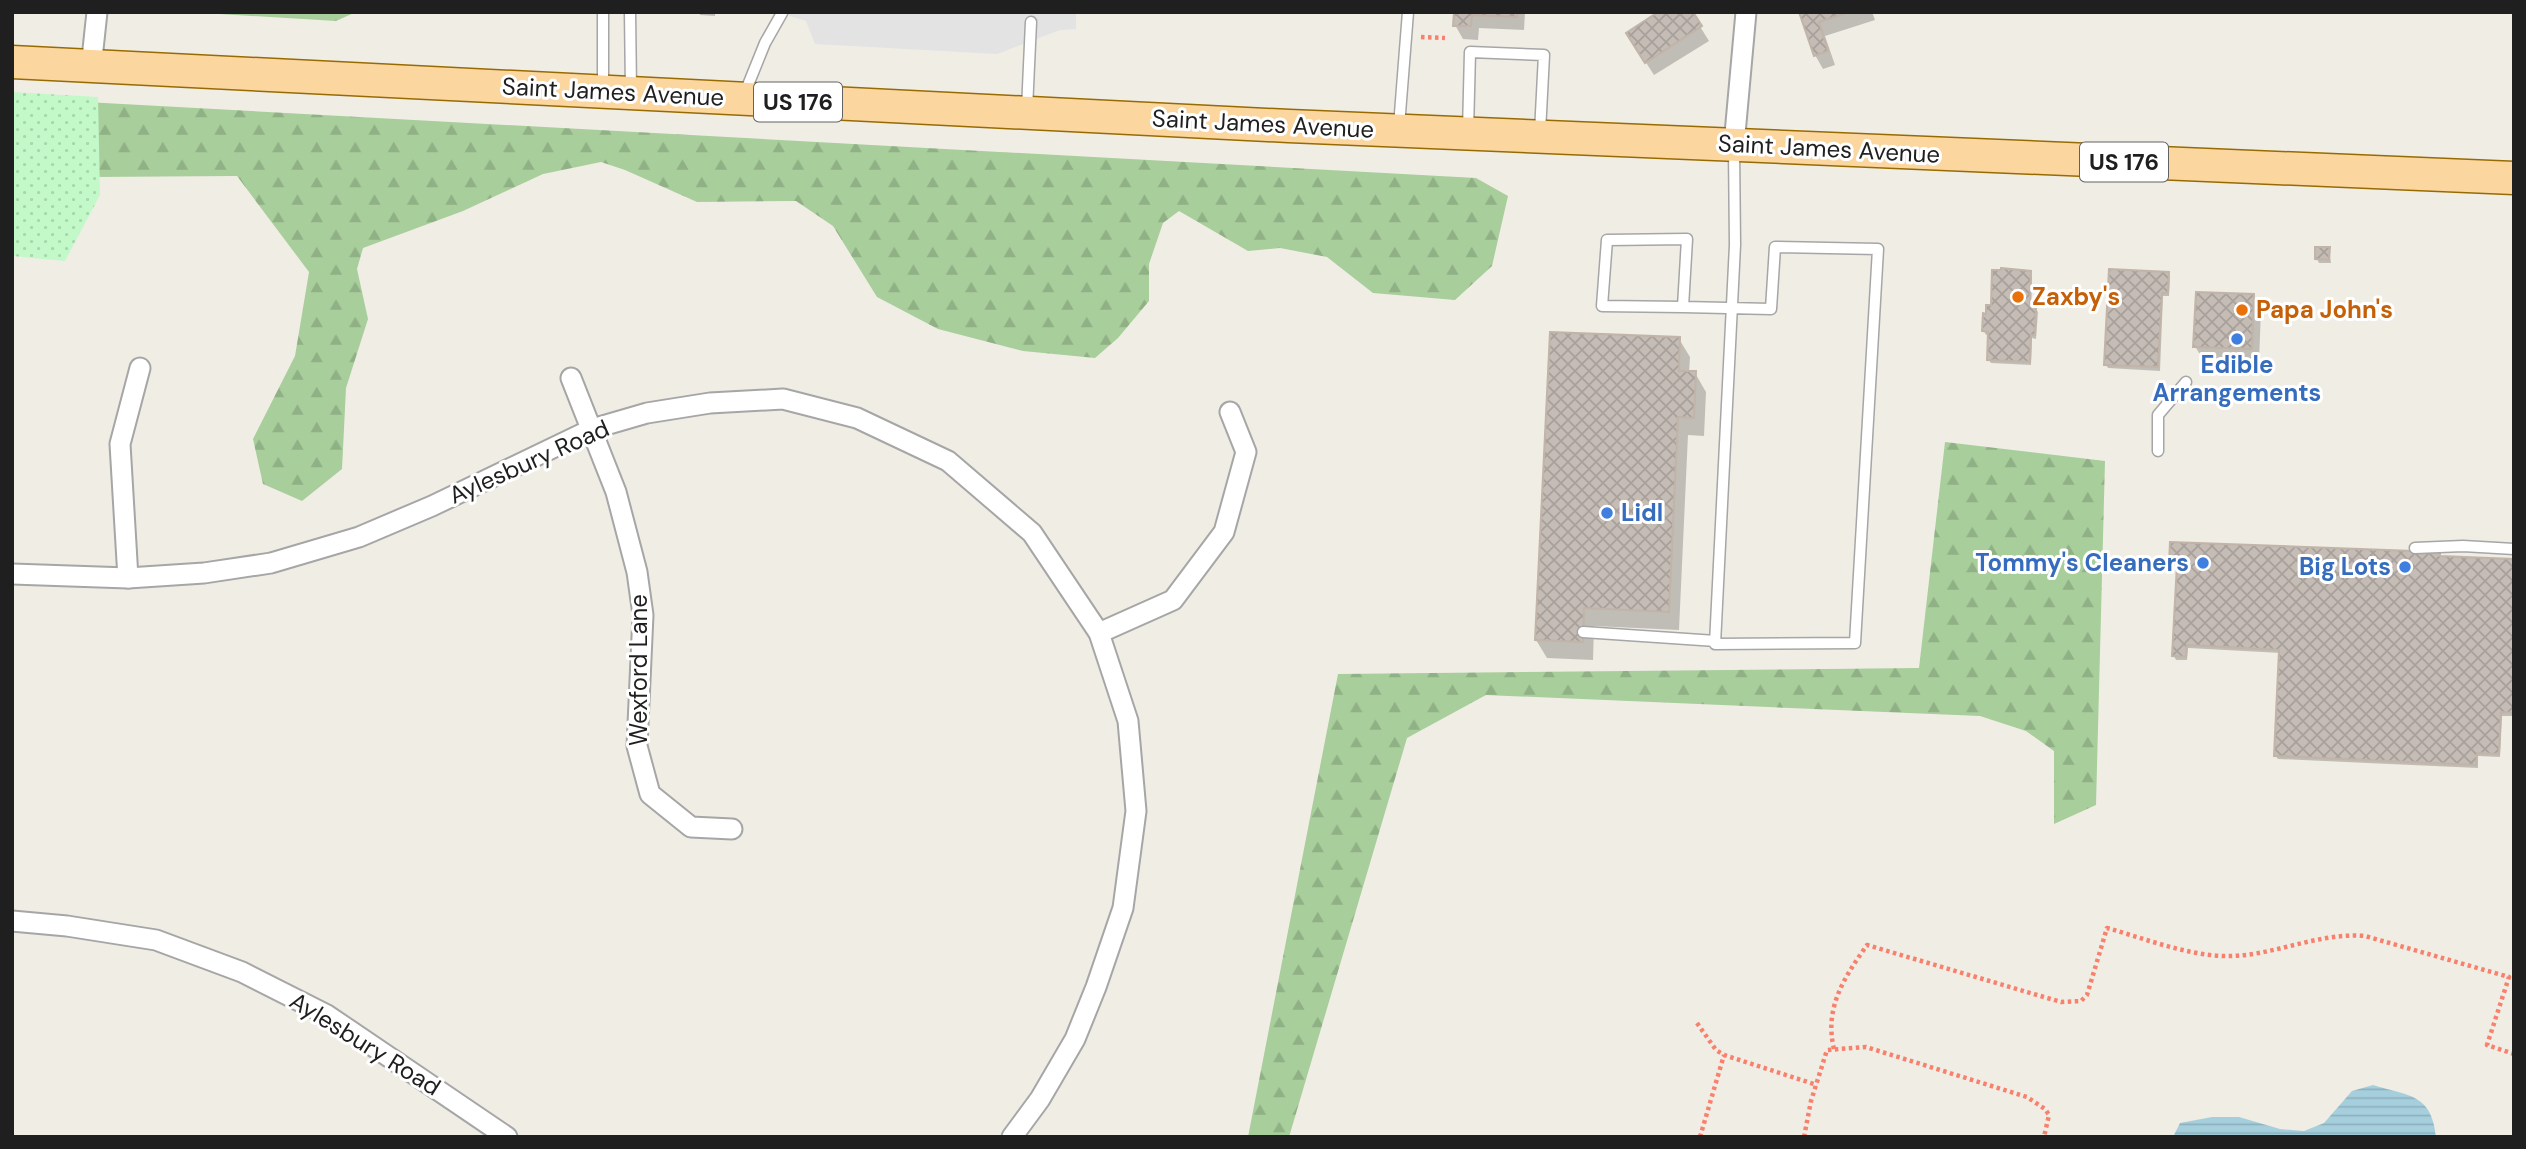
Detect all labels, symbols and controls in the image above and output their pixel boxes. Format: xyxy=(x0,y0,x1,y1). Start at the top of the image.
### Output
street label: Saint James Avenue xyxy=(501,70,725,113)
road number: US 176 xyxy=(754,82,842,122)
street label: Saint James Avenue xyxy=(1151,102,1375,145)
street label: Saint James Avenue xyxy=(1717,127,1941,170)
road number: US 176 xyxy=(2080,142,2168,182)
place label: Zaxby's xyxy=(2032,281,2120,312)
marker: Zaxby's xyxy=(2010,289,2026,305)
place label: Papa John's xyxy=(2256,294,2393,325)
marker: Papa John's xyxy=(2234,302,2250,318)
marker: Edible Arrangements xyxy=(2229,331,2245,347)
place label: Edible Arrangements xyxy=(2153,349,2321,408)
street label: Aylesbury Road xyxy=(444,412,614,511)
place label: Lidl xyxy=(1621,497,1663,528)
marker: Lidl xyxy=(1599,505,1615,521)
place label: Tommy's Cleaners xyxy=(1975,547,2189,578)
place label: Big Lots xyxy=(2299,551,2391,582)
marker: Tommy's Cleaners xyxy=(2195,555,2211,571)
marker: Big Lots xyxy=(2397,559,2413,575)
street label: Wexford Lane xyxy=(623,594,654,746)
street label: Aylesbury Road xyxy=(284,985,446,1102)

